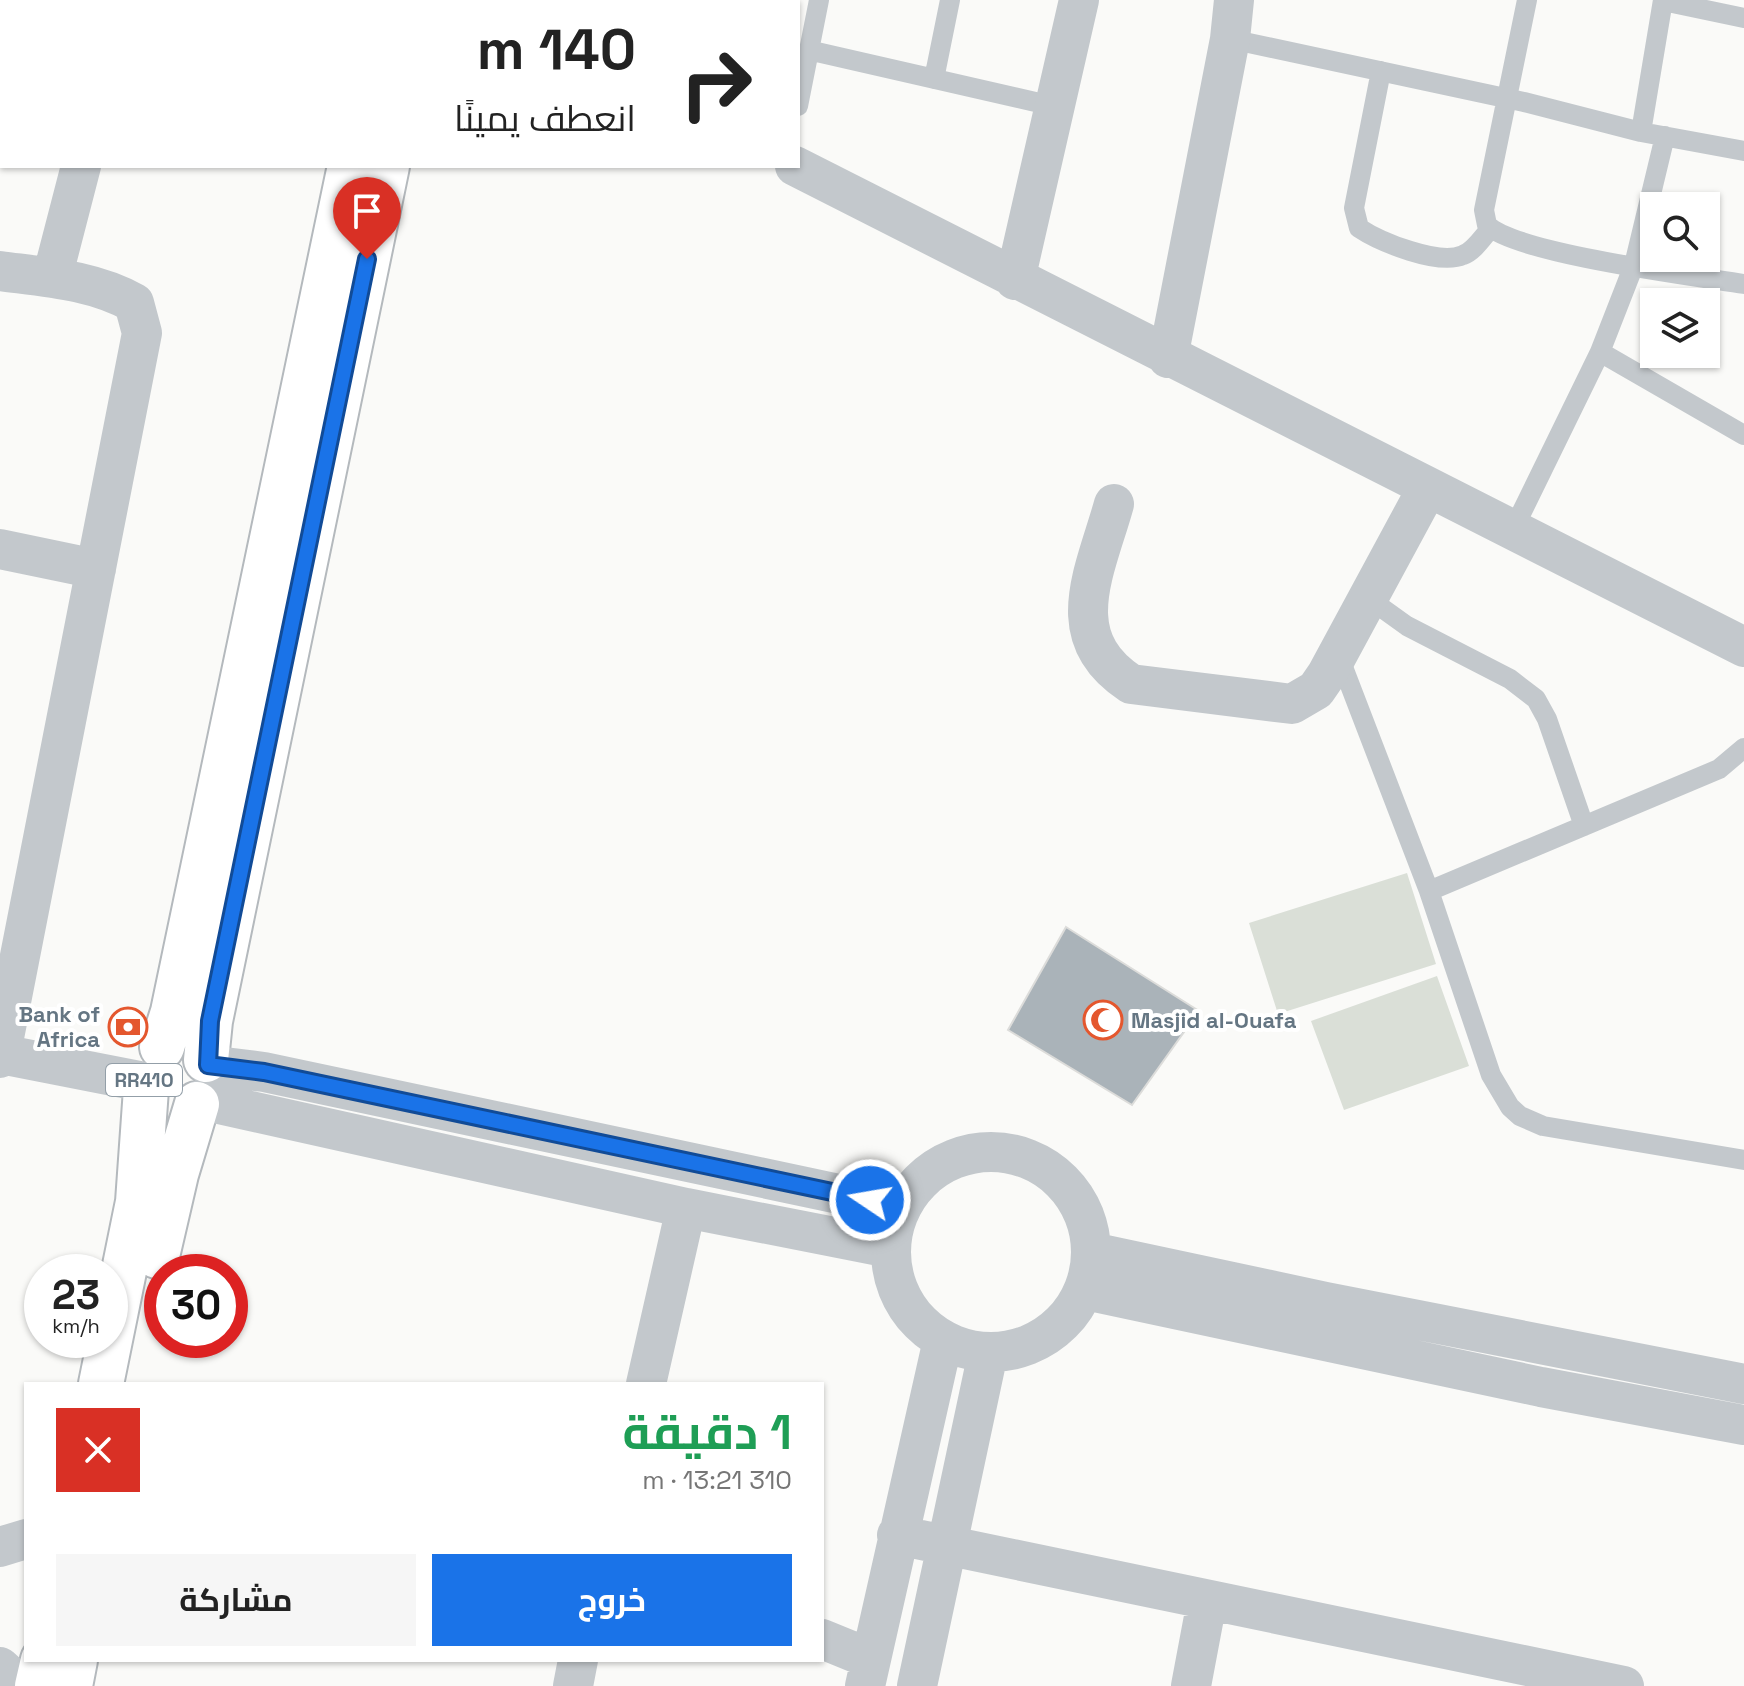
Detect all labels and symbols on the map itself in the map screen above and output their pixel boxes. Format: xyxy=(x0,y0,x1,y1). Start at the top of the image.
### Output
pin xyxy=(333,177,401,259)
mosque icon: Masjid al-Ouafa xyxy=(1082,999,1124,1041)
place label: Bank of Africa xyxy=(18,1000,100,1053)
bank icon: Bank of Africa xyxy=(107,1006,149,1048)
place label: Masjid al-Ouafa xyxy=(1131,1006,1297,1034)
road number: RR410 xyxy=(106,1064,182,1096)
position arrow xyxy=(828,1158,912,1242)
speed limit sign: 30 xyxy=(144,1254,248,1358)

